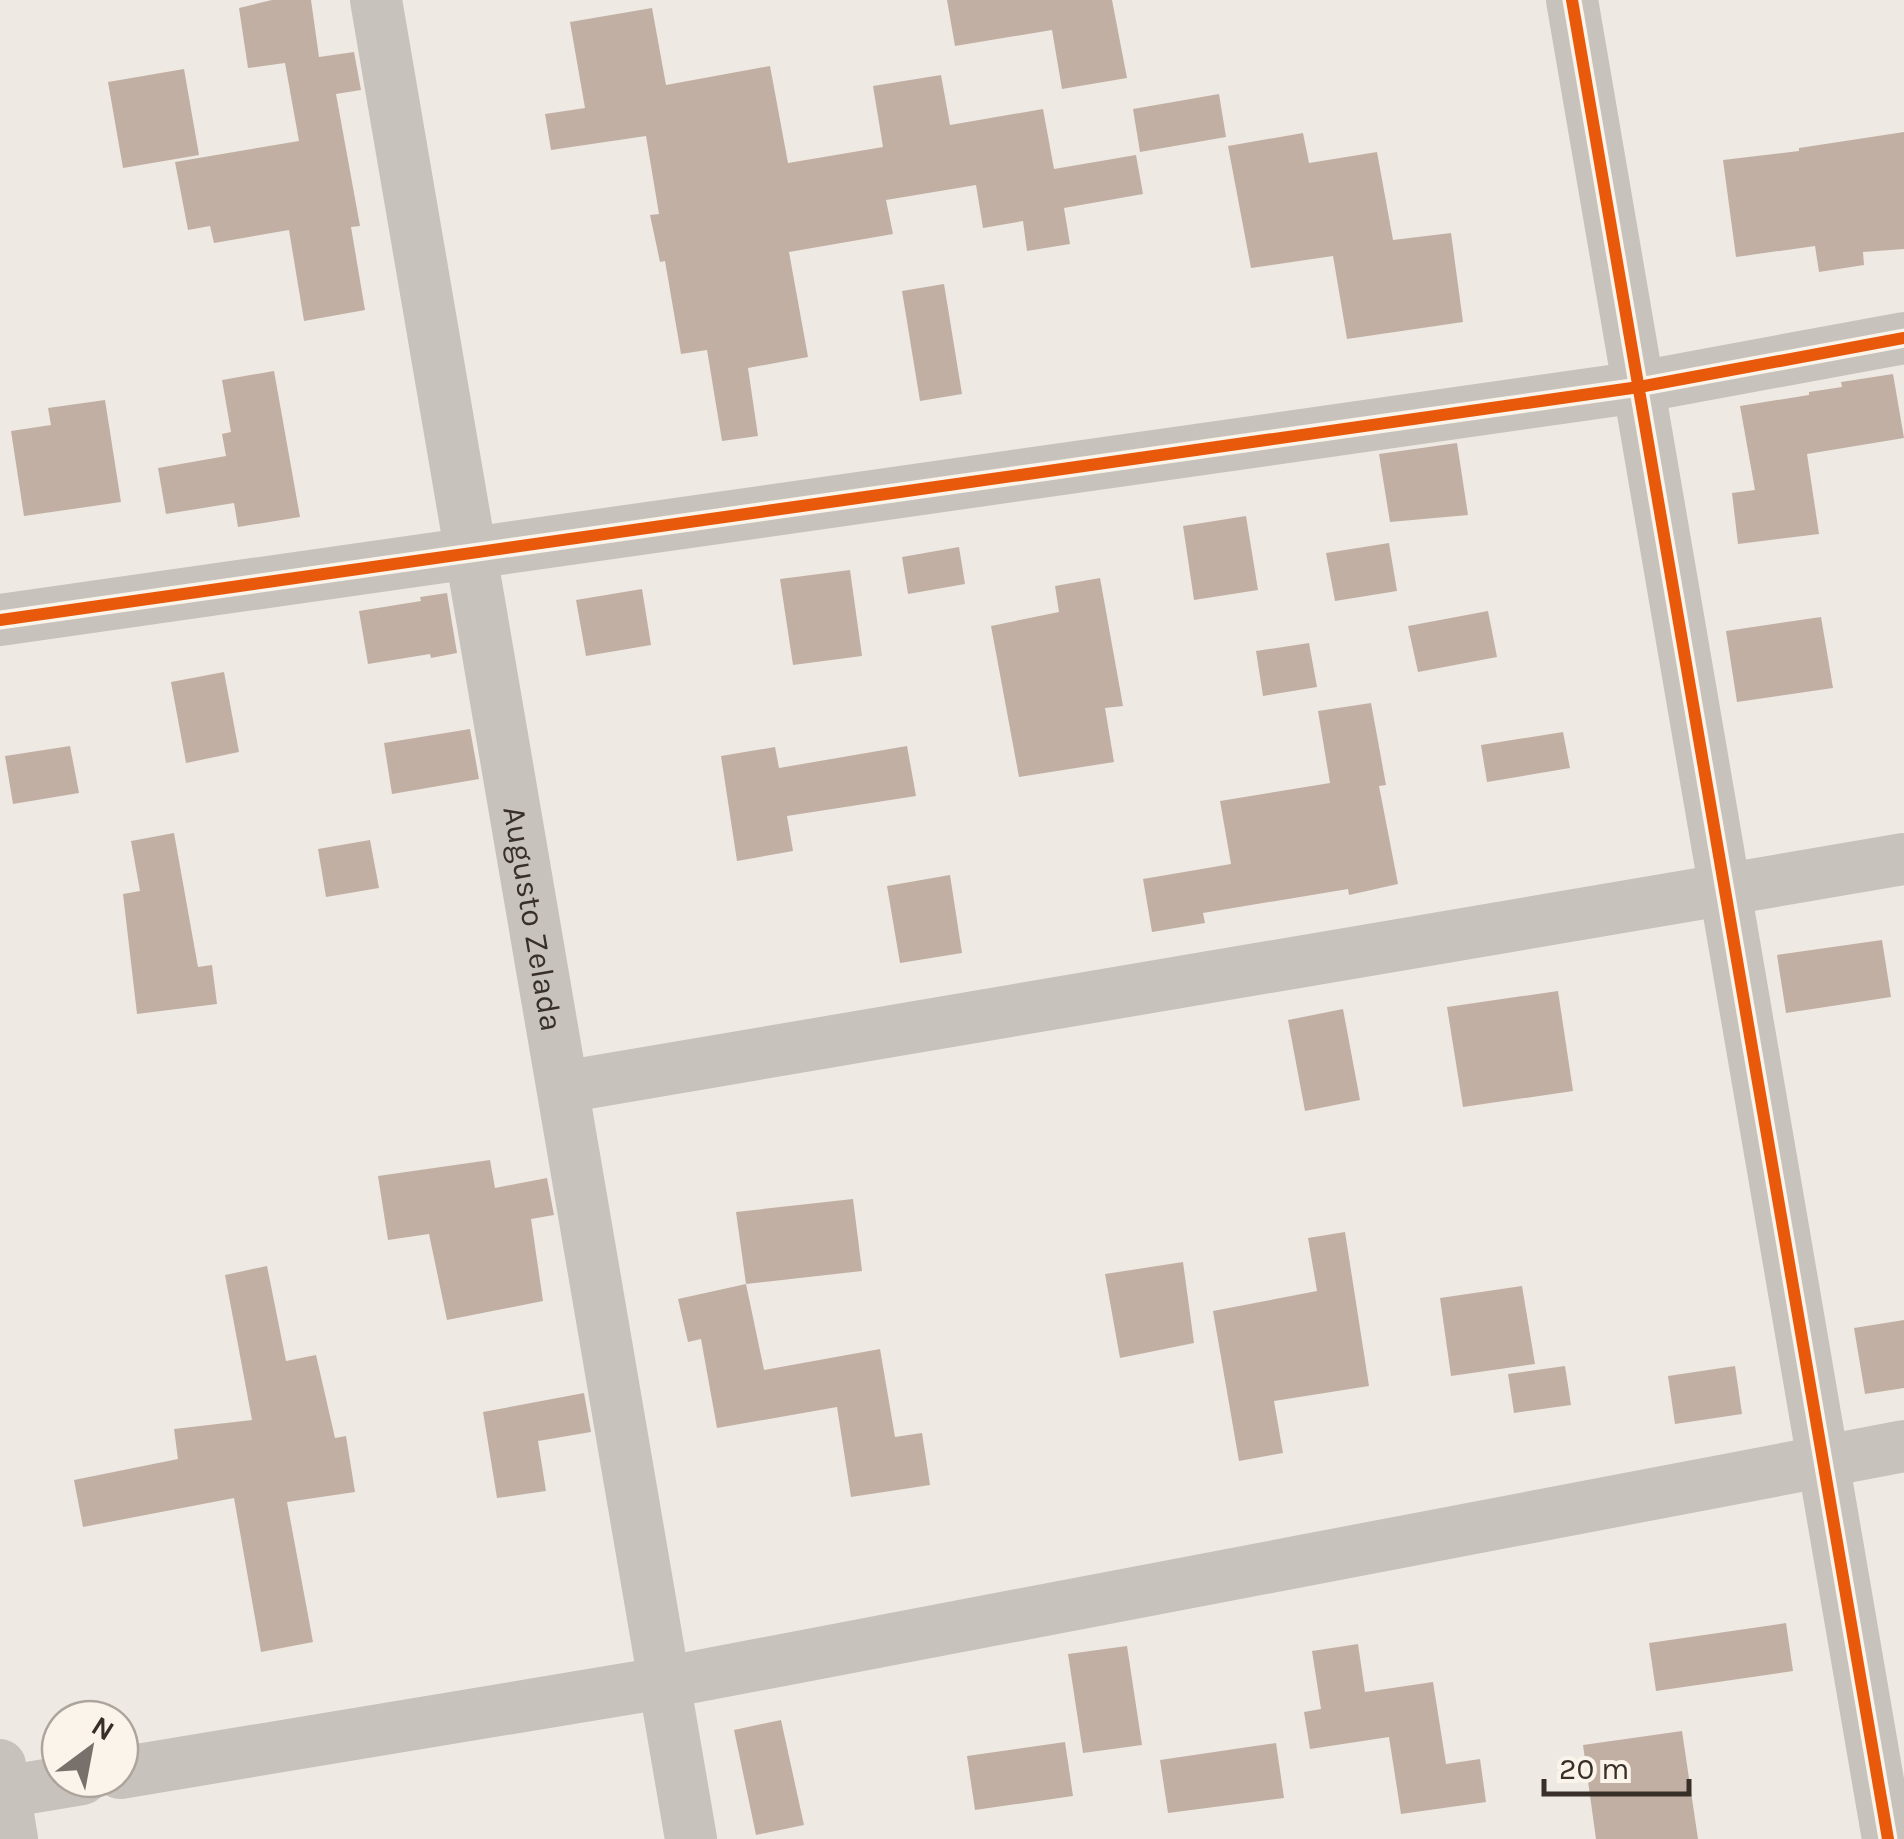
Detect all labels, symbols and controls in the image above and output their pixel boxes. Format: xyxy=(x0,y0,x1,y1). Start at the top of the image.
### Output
street label: Augusto Zelada xyxy=(496,803,571,1034)
north arrow xyxy=(40,1699,140,1799)
text: N xyxy=(86,1709,120,1748)
scale bar xyxy=(1544,1734,1689,1796)
text: 20 m xyxy=(1559,1751,1629,1787)

